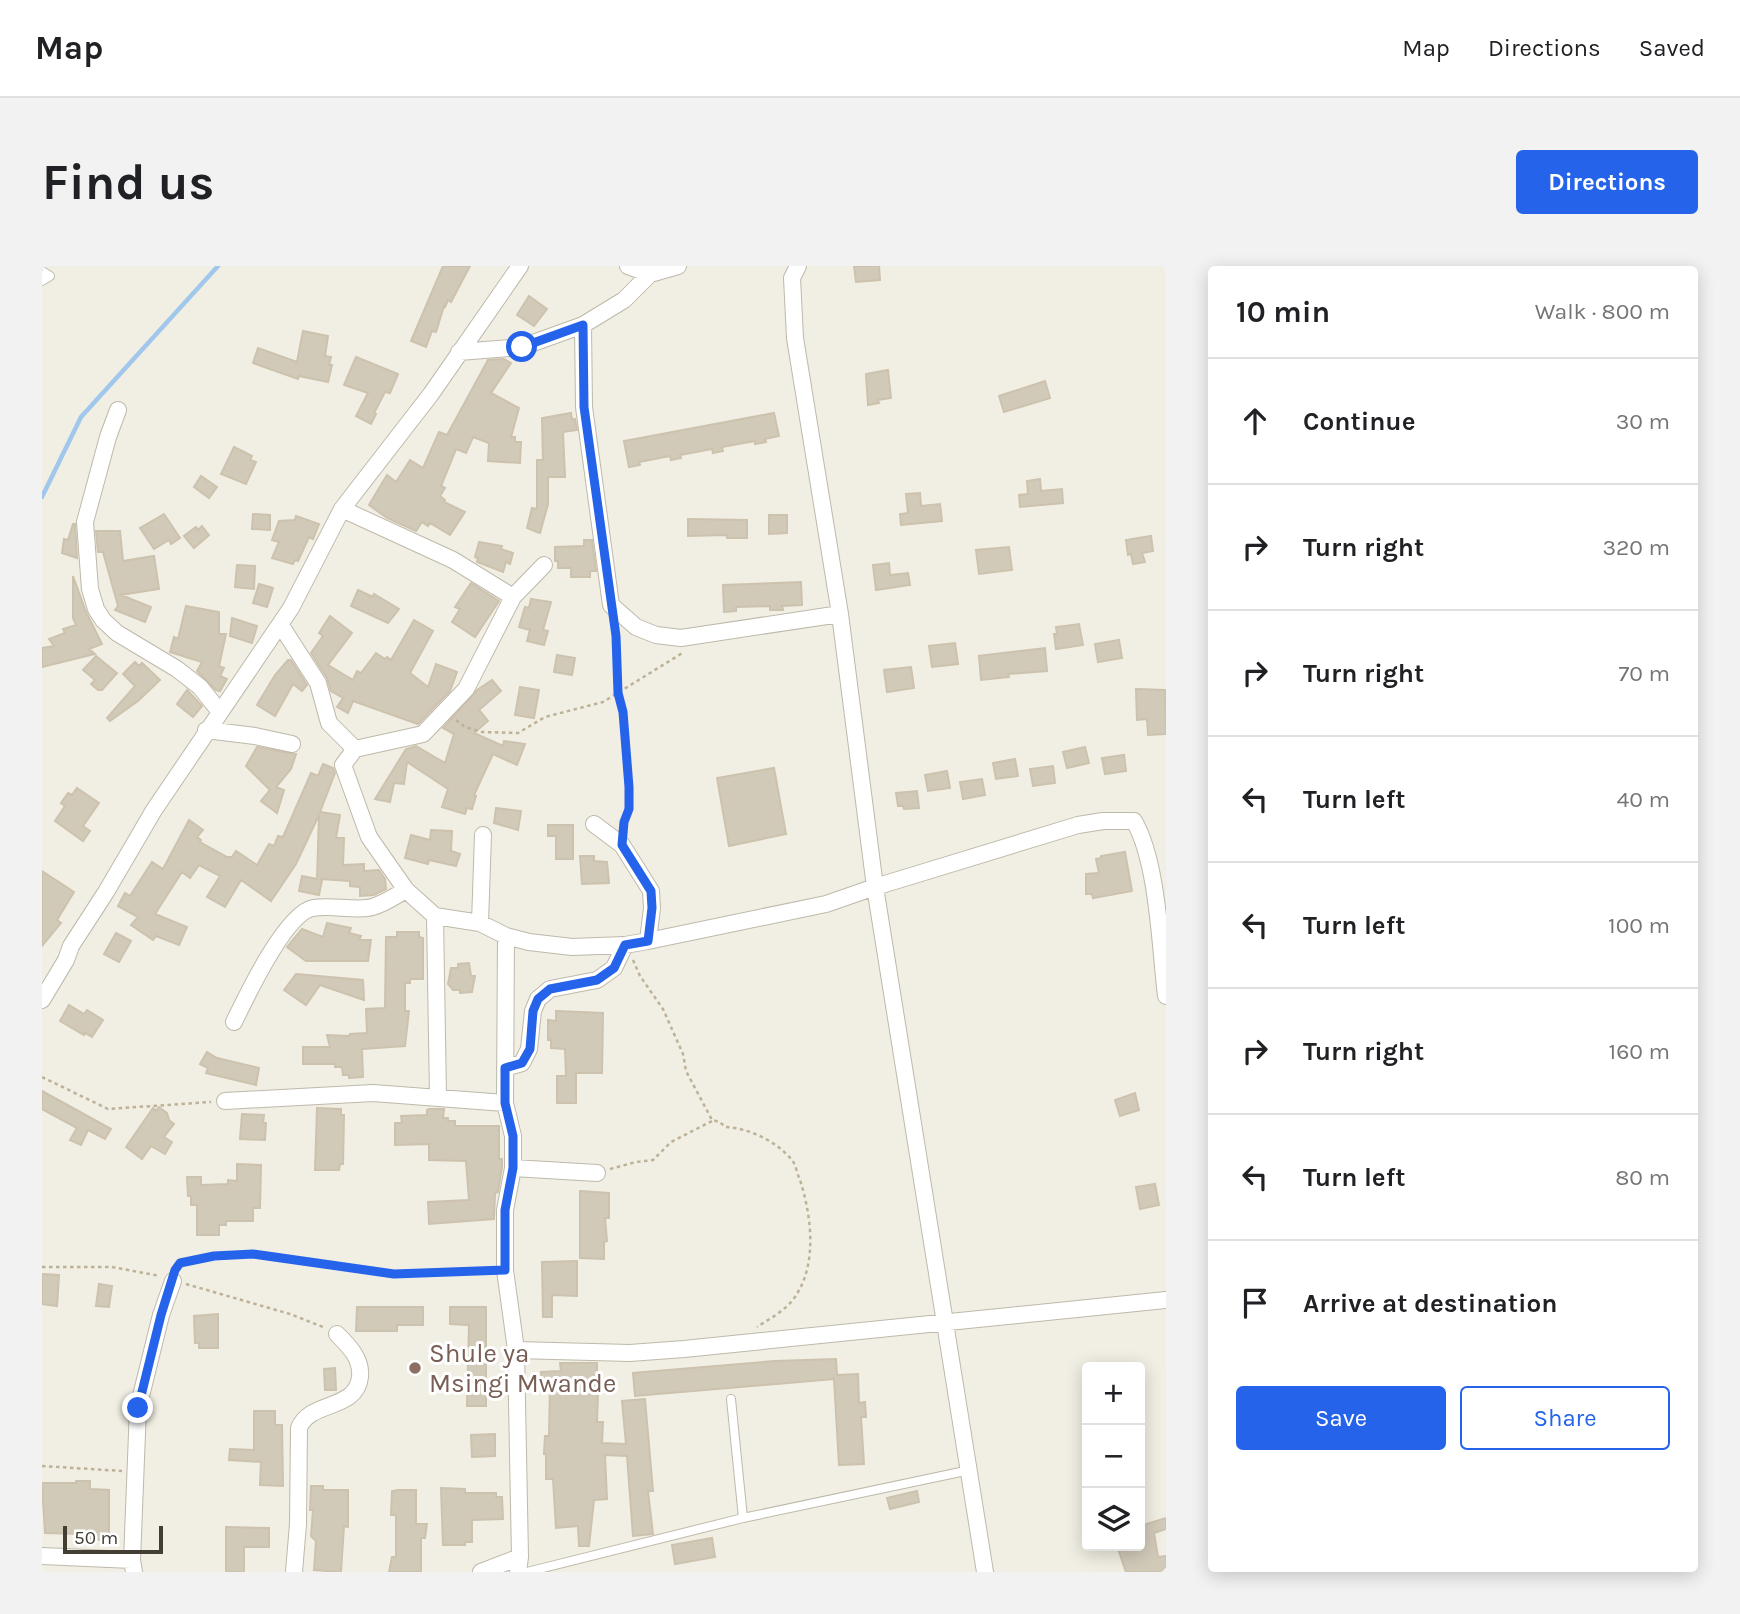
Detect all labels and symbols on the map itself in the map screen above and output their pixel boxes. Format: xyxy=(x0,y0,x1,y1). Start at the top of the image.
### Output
route start xyxy=(506,331,537,362)
place label: Shule ya Msingi Mwande xyxy=(429,1338,616,1399)
marker: Shule ya Msingi Mwande xyxy=(407,1360,423,1376)
route end xyxy=(122,1392,153,1423)
scale bar xyxy=(63,1523,163,1555)

